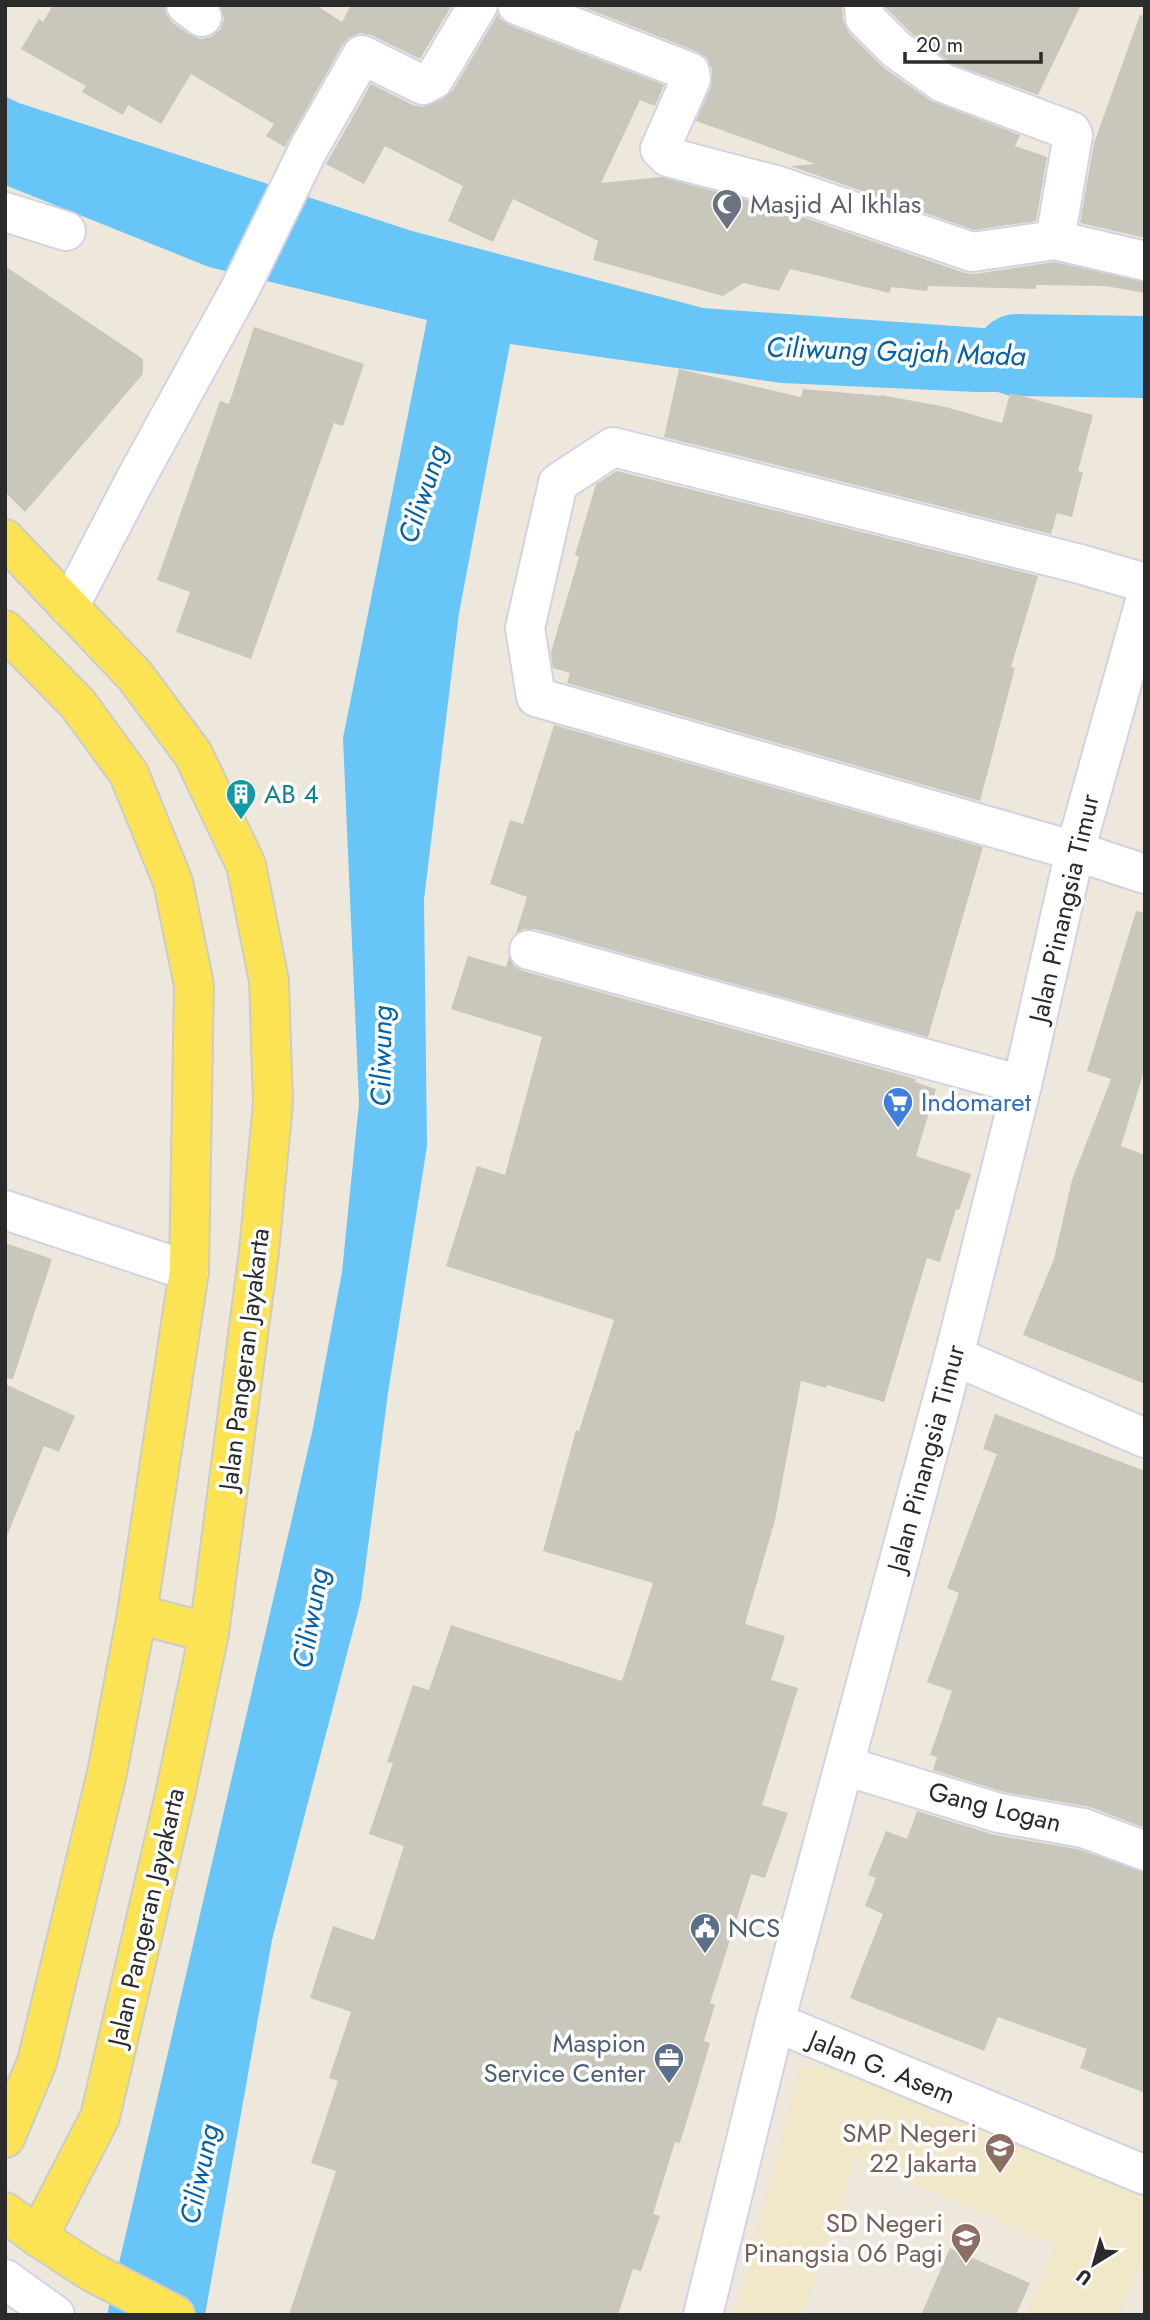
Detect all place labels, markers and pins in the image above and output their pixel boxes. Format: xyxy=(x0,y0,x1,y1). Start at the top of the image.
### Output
place label: Masjid Al Ikhlas xyxy=(750,185,921,223)
mosque icon: Masjid Al Ikhlas xyxy=(710,187,744,231)
place label: AB 4 xyxy=(264,775,319,813)
building icon: AB 4 xyxy=(224,777,258,821)
place label: Indomaret xyxy=(921,1083,1032,1121)
supermarket icon: Indomaret xyxy=(881,1085,915,1129)
place label: NCS xyxy=(728,1909,780,1947)
public building icon: NCS xyxy=(688,1911,722,1955)
place label: Maspion Service Center xyxy=(483,2024,646,2092)
office icon: Maspion Service Center xyxy=(652,2041,686,2085)
place label: SMP Negeri 22 Jakarta xyxy=(842,2114,977,2182)
school or university icon: SMP Negeri 22 Jakarta xyxy=(983,2131,1017,2175)
place label: SD Negeri Pinangsia 06 Pagi xyxy=(744,2204,943,2272)
school or university icon: SD Negeri Pinangsia 06 Pagi xyxy=(949,2221,983,2265)

